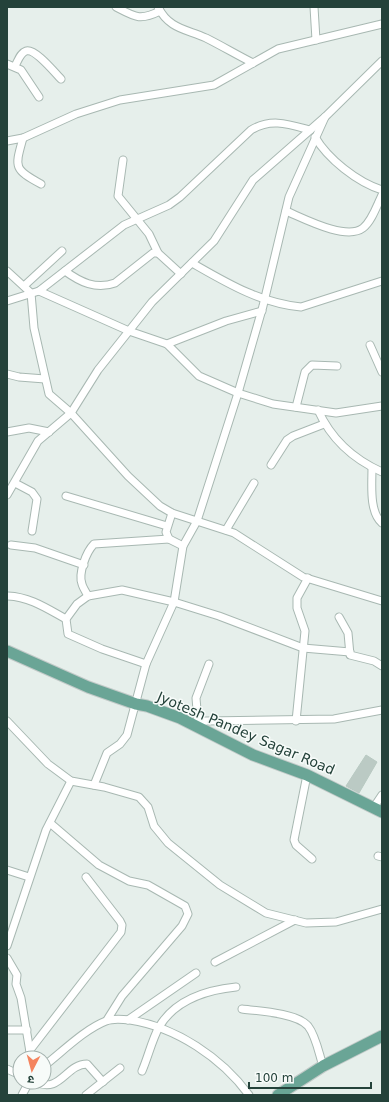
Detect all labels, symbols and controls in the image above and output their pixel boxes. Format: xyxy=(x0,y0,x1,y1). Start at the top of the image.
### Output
street label: Jyotesh Pandey Sagar Road xyxy=(154,688,337,778)
north arrow xyxy=(12,1050,52,1090)
scale bar xyxy=(249,1064,371,1090)
text: 100 m xyxy=(255,1071,293,1085)
text: उ xyxy=(27,1073,35,1086)

